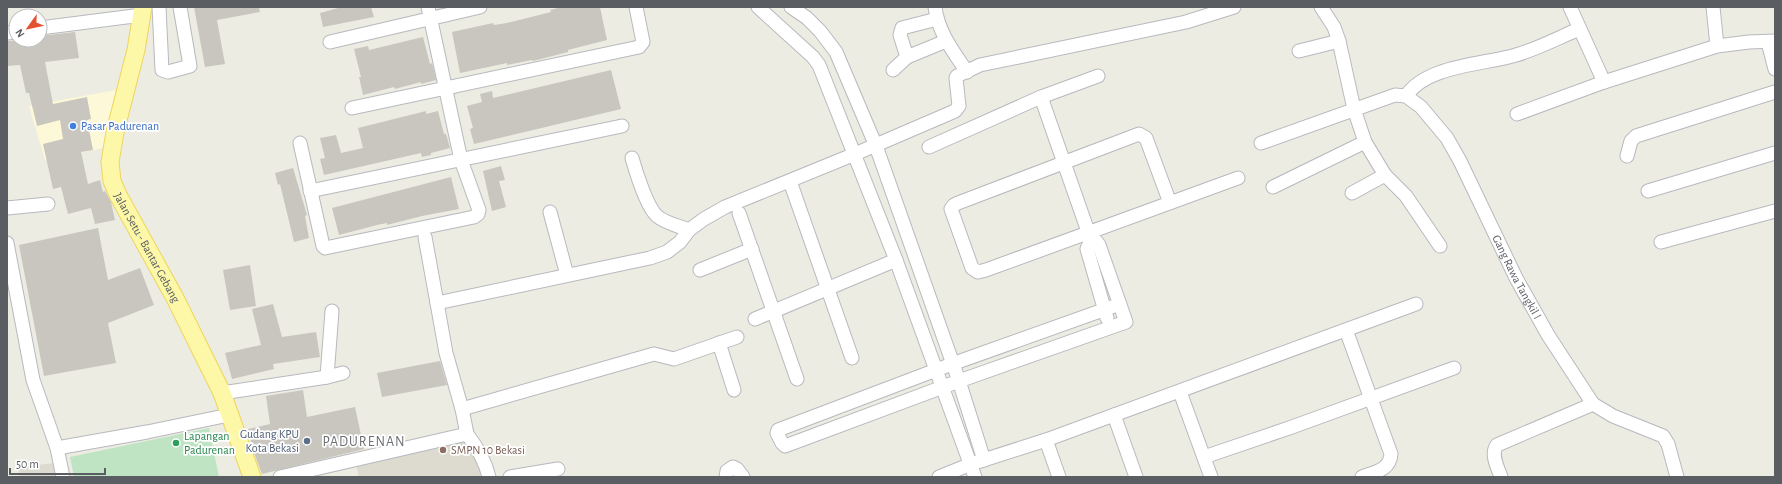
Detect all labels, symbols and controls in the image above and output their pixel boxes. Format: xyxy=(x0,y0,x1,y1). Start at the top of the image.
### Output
north arrow xyxy=(8,8,48,48)
text: N xyxy=(13,27,27,39)
place label: Pasar Padurenan xyxy=(81,120,159,132)
marker: Pasar Padurenan xyxy=(68,121,78,131)
street label: Jalan Setu - Bantar Gebang xyxy=(112,191,182,304)
street label: Gang Rawa Tangkil I xyxy=(1490,233,1544,321)
place label: Gudang KPU Kota Bekasi xyxy=(240,428,299,454)
place label: Lapangan Padurenan xyxy=(184,430,235,456)
district label: PADURENAN xyxy=(322,435,406,449)
marker: Gudang KPU Kota Bekasi xyxy=(302,436,312,446)
marker: Lapangan Padurenan xyxy=(171,438,181,448)
place label: SMPN 10 Bekasi xyxy=(451,444,525,456)
marker: SMPN 10 Bekasi xyxy=(438,445,448,455)
scale bar xyxy=(10,450,105,476)
text: 50 m xyxy=(16,458,39,470)

